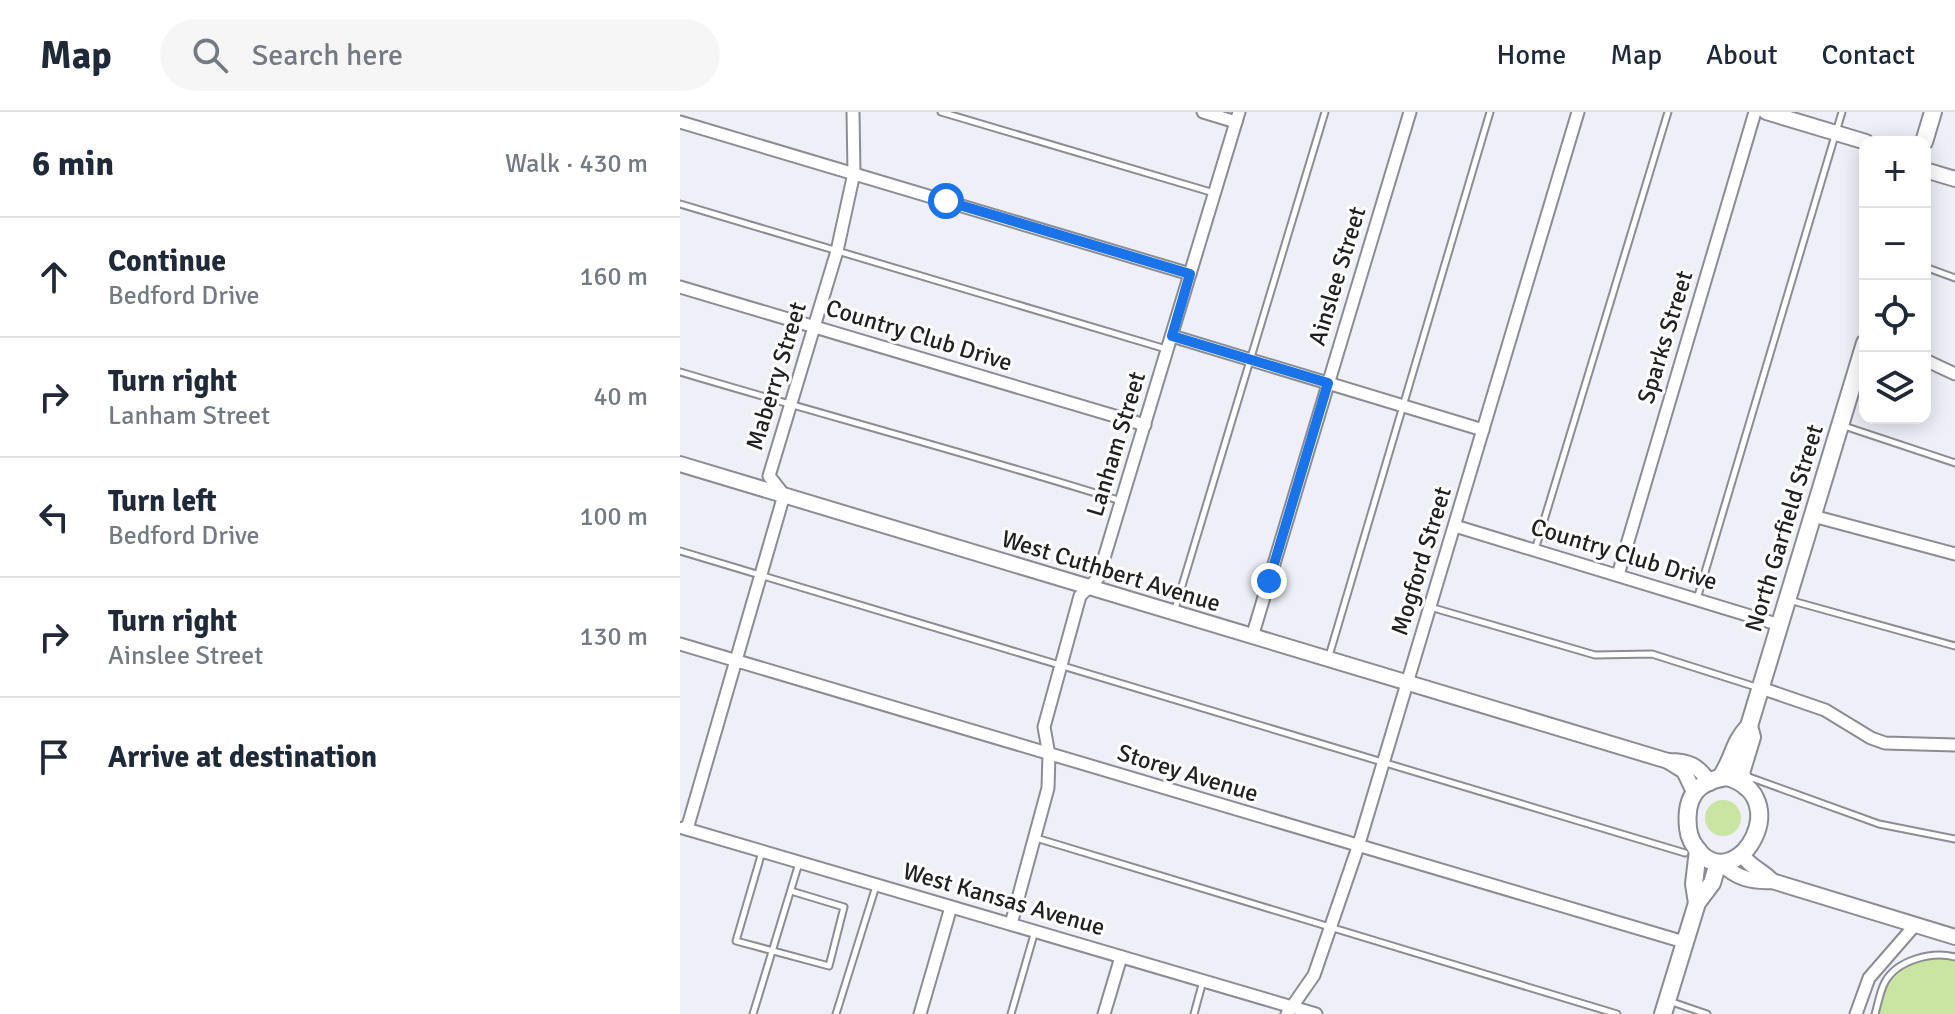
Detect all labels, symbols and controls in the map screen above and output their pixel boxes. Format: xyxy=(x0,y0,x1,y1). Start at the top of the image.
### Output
search box xyxy=(160,19,720,91)
text: Map xyxy=(40,32,112,79)
icon: search xyxy=(188,33,232,77)
text: Search here xyxy=(252,37,403,74)
text: Home xyxy=(1497,38,1566,72)
text: Map xyxy=(1610,38,1662,72)
text: About xyxy=(1706,38,1778,72)
text: Contact xyxy=(1822,38,1915,72)
map controls xyxy=(1859,136,1931,424)
button: + xyxy=(1859,136,1931,208)
text: 6 min xyxy=(32,143,114,185)
text: Walk · 430 m xyxy=(505,148,648,180)
route start xyxy=(928,183,964,219)
street label: Ainslee Street xyxy=(1302,203,1372,349)
button: − xyxy=(1859,208,1931,280)
text: Continue xyxy=(108,243,226,280)
icon: ahead xyxy=(32,255,76,299)
text: 160 m xyxy=(579,261,648,293)
street label: Sparks Street xyxy=(1631,267,1699,407)
text: Bedford Drive xyxy=(108,280,260,312)
button: locate xyxy=(1859,280,1931,352)
street label: Country Club Drive xyxy=(822,292,1016,378)
street label: Maberry Street xyxy=(739,298,813,454)
button: layers xyxy=(1859,352,1931,424)
text: Turn right xyxy=(108,363,237,400)
street label: Lanham Street xyxy=(1080,368,1152,520)
icon: right xyxy=(32,375,76,419)
text: 40 m xyxy=(593,381,648,413)
text: Lanham Street xyxy=(108,400,270,432)
street label: North Garfield Street xyxy=(1738,421,1830,635)
text: Turn left xyxy=(108,483,217,520)
street label: Mogford Street xyxy=(1384,483,1458,639)
icon: left xyxy=(32,495,76,539)
text: 100 m xyxy=(579,501,648,533)
street label: Country Club Drive xyxy=(1527,511,1721,597)
text: Bedford Drive xyxy=(108,520,260,552)
street label: West Cuthbert Avenue xyxy=(998,523,1224,619)
route end xyxy=(1251,563,1287,599)
text: Turn right xyxy=(108,603,237,640)
icon: right xyxy=(32,615,76,659)
text: 130 m xyxy=(579,621,648,653)
text: Ainslee Street xyxy=(108,640,263,672)
icon: arrive xyxy=(32,735,76,779)
street label: Storey Avenue xyxy=(1114,737,1262,809)
text: Arrive at destination xyxy=(108,739,377,776)
street label: West Kansas Avenue xyxy=(900,856,1108,942)

